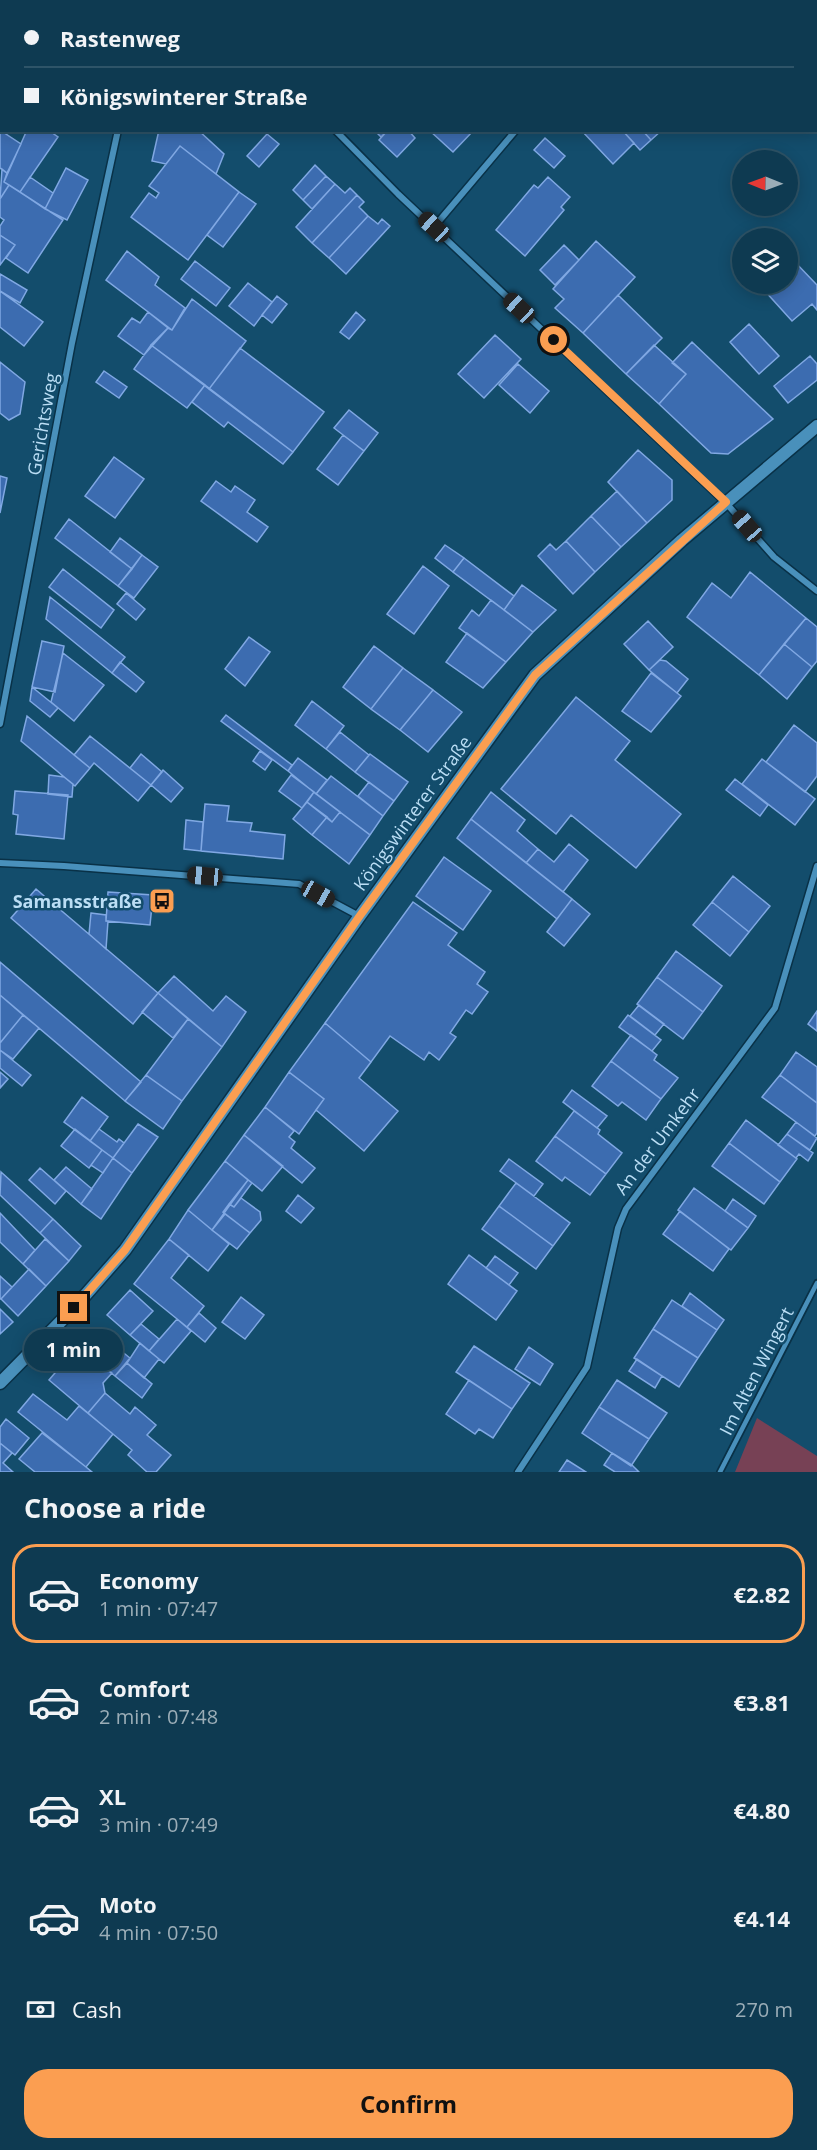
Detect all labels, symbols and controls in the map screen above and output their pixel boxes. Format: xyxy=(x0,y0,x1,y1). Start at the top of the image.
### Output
text: Rastenweg xyxy=(60,23,180,53)
text: Königswinterer Straße xyxy=(60,81,308,111)
north arrow xyxy=(732,150,798,216)
map controls xyxy=(732,150,798,294)
car xyxy=(415,208,453,246)
button: layers xyxy=(732,228,798,294)
car xyxy=(500,289,538,327)
route start xyxy=(540,326,567,353)
street label: Gerichtsweg xyxy=(21,371,63,477)
car xyxy=(728,507,766,545)
street label: Königswinterer Straße xyxy=(348,731,476,895)
car xyxy=(186,865,224,887)
car xyxy=(298,877,338,911)
bus stop icon: Samansstraße xyxy=(147,886,177,916)
place label: Samansstraße xyxy=(13,889,142,913)
street label: An der Umkehr xyxy=(609,1082,705,1199)
route end xyxy=(60,1294,87,1321)
street label: Im Alten Wingert xyxy=(713,1303,799,1439)
callout: 1 min xyxy=(25,1329,124,1371)
text: 1 min xyxy=(46,1336,101,1363)
text: Choose a ride xyxy=(24,1489,206,1526)
text: Economy xyxy=(99,1565,198,1595)
icon: car xyxy=(27,1567,81,1621)
text: €2.82 xyxy=(733,1579,790,1609)
text: 1 min · 07:47 xyxy=(99,1595,218,1622)
text: Comfort xyxy=(99,1673,190,1703)
icon: car xyxy=(27,1675,81,1729)
text: €3.81 xyxy=(733,1687,790,1717)
text: 2 min · 07:48 xyxy=(99,1703,218,1730)
text: XL xyxy=(99,1781,126,1811)
icon: car xyxy=(27,1783,81,1837)
text: €4.80 xyxy=(733,1795,790,1825)
text: 3 min · 07:49 xyxy=(99,1811,218,1838)
text: Moto xyxy=(99,1889,157,1919)
icon: car xyxy=(27,1891,81,1945)
text: €4.14 xyxy=(733,1903,790,1933)
text: 4 min · 07:50 xyxy=(99,1919,218,1946)
icon: cash xyxy=(24,1993,57,2026)
text: Cash xyxy=(72,1994,122,2024)
text: 270 m xyxy=(735,1996,793,2023)
button: Confirm xyxy=(24,2069,793,2138)

